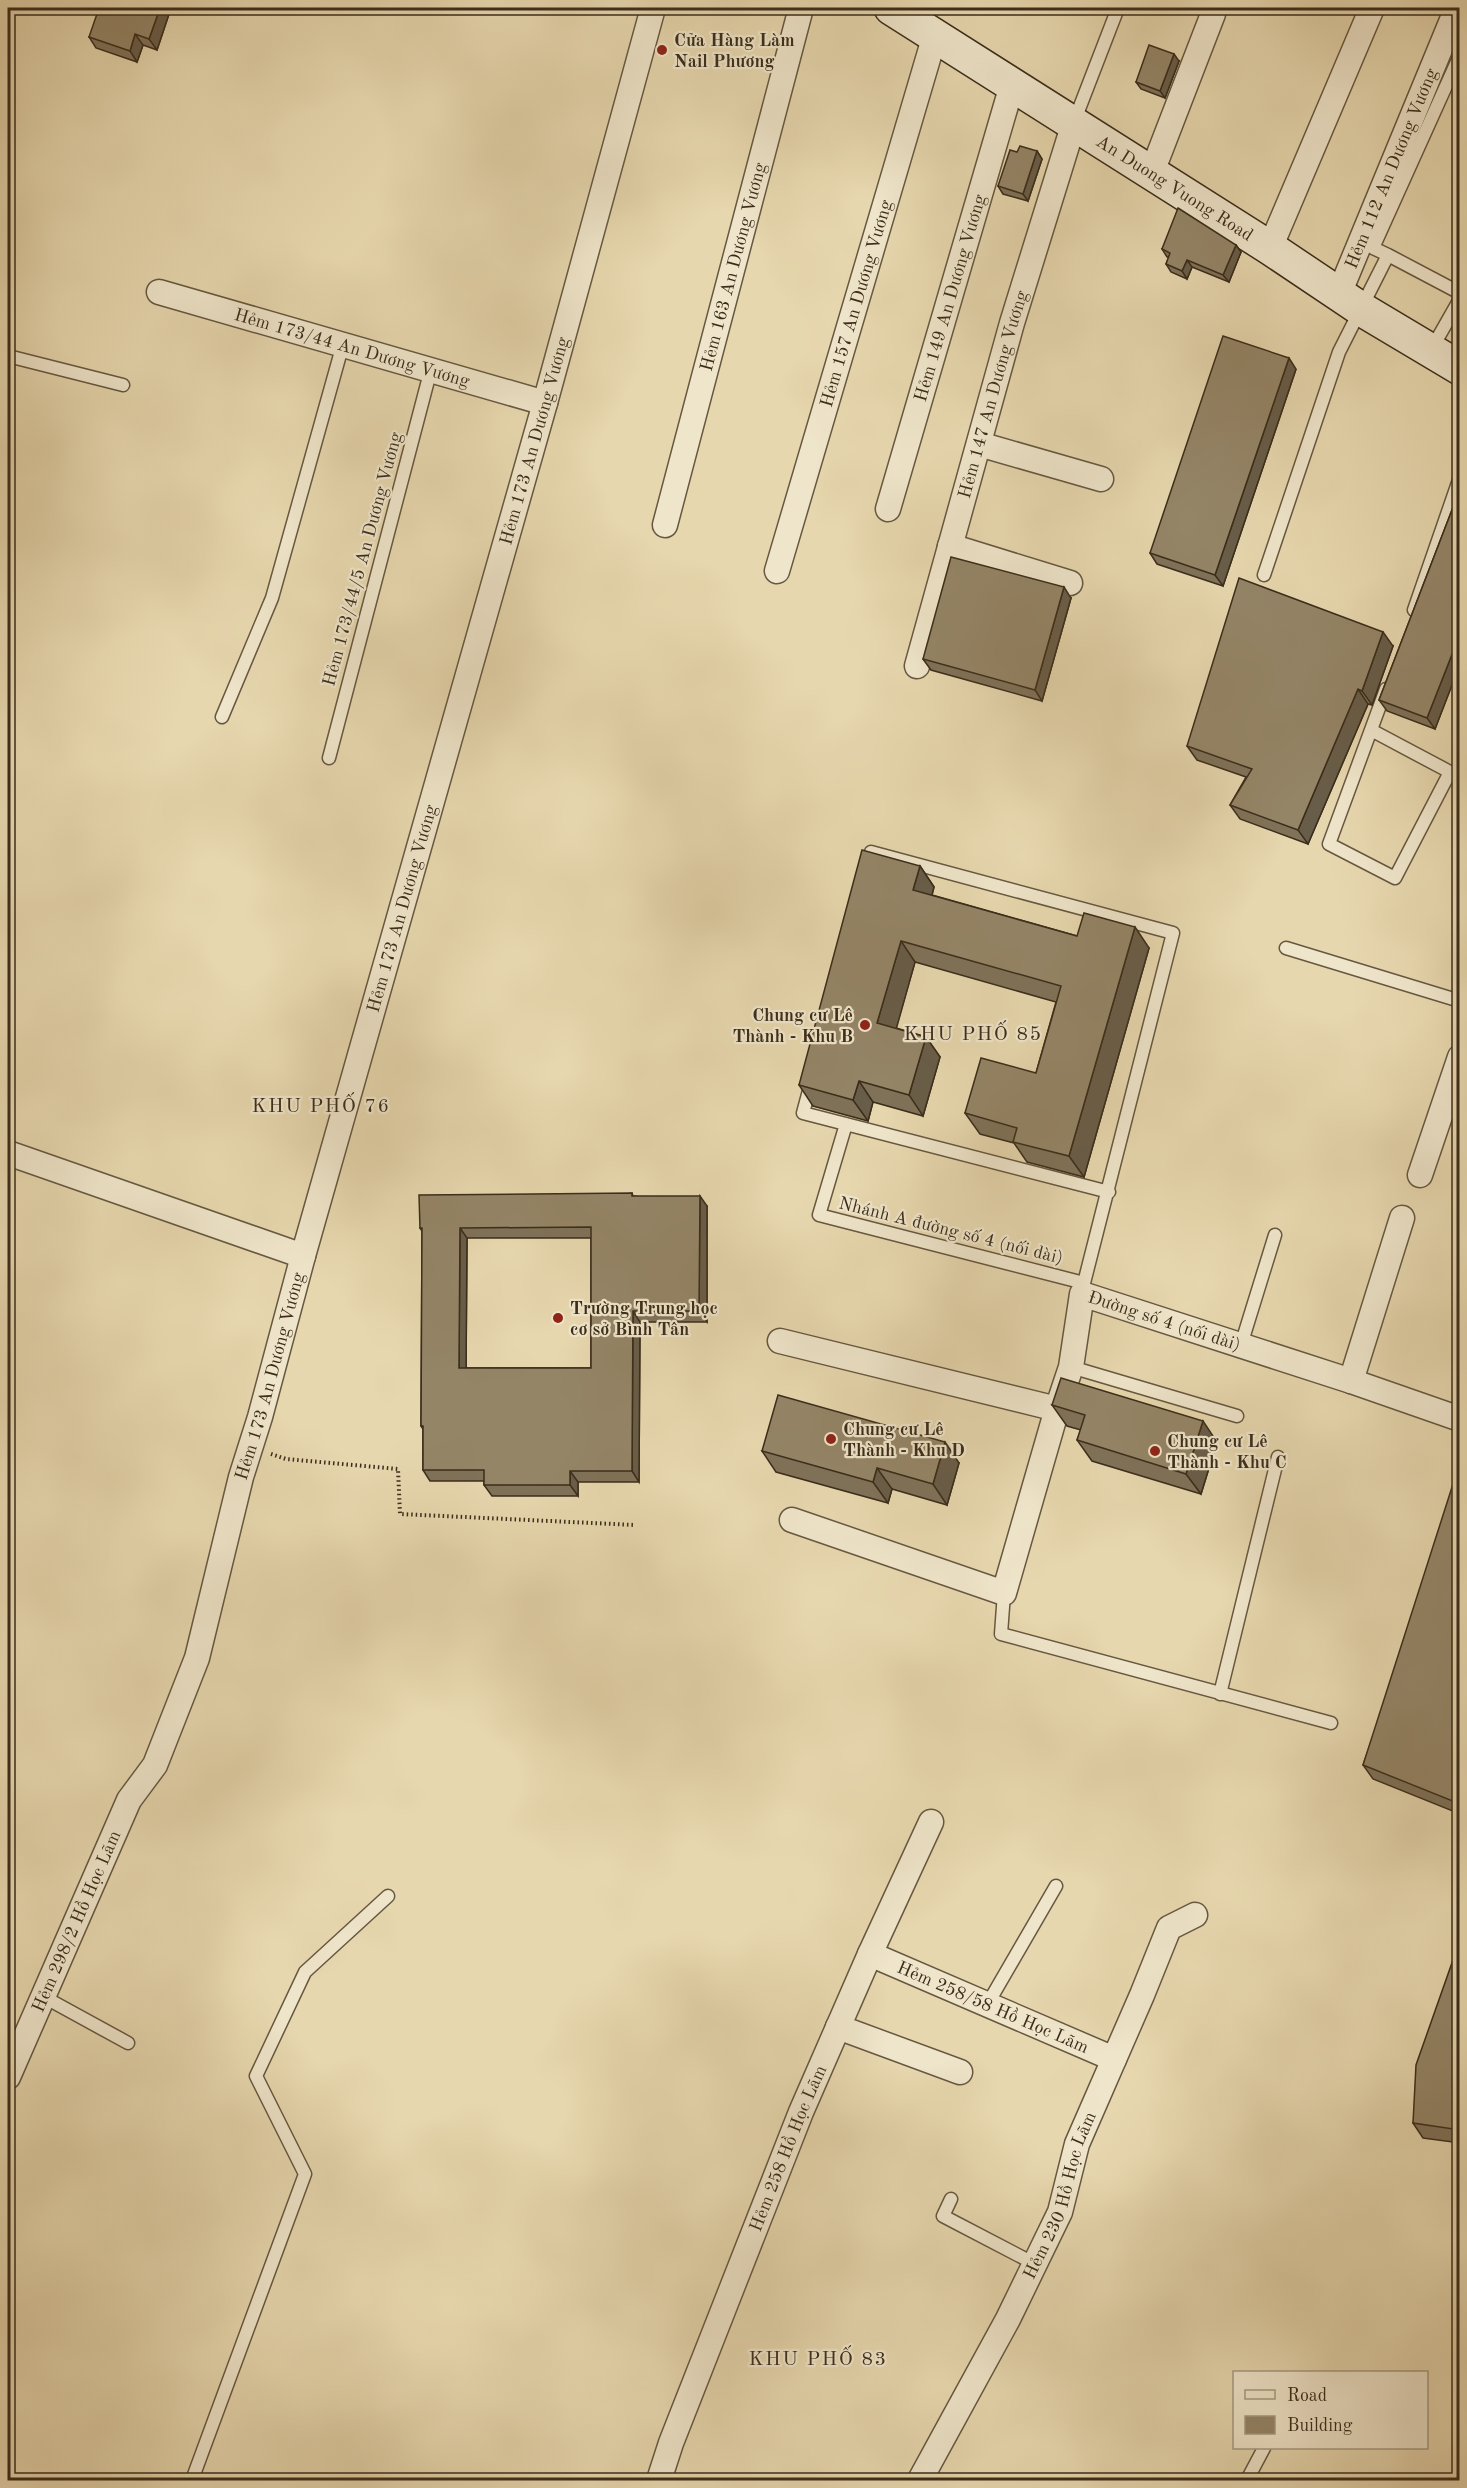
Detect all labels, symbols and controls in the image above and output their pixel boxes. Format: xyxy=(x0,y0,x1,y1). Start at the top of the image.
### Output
place label: Cửa Hàng Làm Nail Phương xyxy=(674,32,795,71)
marker: Cửa Hàng Làm Nail Phương xyxy=(655,43,669,57)
street label: Hẻm 112 An Dương Vương xyxy=(1342,66,1441,271)
street label: An Duong Vuong Road xyxy=(1093,132,1256,245)
street label: Hẻm 163 An Dương Vương xyxy=(698,161,770,373)
street label: Hẻm 149 An Dương Vương xyxy=(912,192,990,404)
street label: Hẻm 157 An Dương Vương xyxy=(818,198,896,409)
street label: Hẻm 147 An Dương Vương xyxy=(956,288,1032,501)
street label: Hẻm 173/44 An Dương Vương xyxy=(232,306,472,391)
street label: Hẻm 173 An Dương Vương xyxy=(497,335,573,547)
street label: Hẻm 173/44/5 An Dương Vương xyxy=(320,430,406,688)
street label: Hẻm 173 An Dương Vương xyxy=(365,803,441,1015)
place label: Chung cư Lê Thành - Khu B xyxy=(732,1007,853,1046)
marker: Chung cư Lê Thành - Khu B xyxy=(858,1018,872,1032)
district label: KHU PHỐ 85 xyxy=(903,1020,1043,1045)
district label: KHU PHỐ 76 xyxy=(251,1092,391,1117)
street label: Nhánh A đường số 4 (nối dài) xyxy=(837,1193,1065,1268)
street label: Hẻm 173 An Dương Vương xyxy=(233,1270,308,1483)
street label: Đường số 4 (nối dài) xyxy=(1086,1289,1243,1355)
place label: Trường Trung học cơ sở Bình Tân xyxy=(570,1300,718,1339)
marker: Trường Trung học cơ sở Bình Tân xyxy=(551,1311,565,1325)
place label: Chung cư Lê Thành - Khu D xyxy=(843,1421,965,1460)
marker: Chung cư Lê Thành - Khu D xyxy=(824,1432,838,1446)
place label: Chung cư Lê Thành - Khu C xyxy=(1167,1433,1287,1472)
marker: Chung cư Lê Thành - Khu C xyxy=(1148,1444,1162,1458)
street label: Hẻm 298/2 Hồ Học Lãm xyxy=(29,1828,124,2015)
street label: Hẻm 258/58 Hồ Học Lãm xyxy=(894,1959,1091,2057)
street label: Hẻm 258 Hồ Học Lãm xyxy=(747,2063,830,2234)
street label: Hẻm 230 Hồ Học Lãm xyxy=(1021,2109,1100,2282)
district label: KHU PHỐ 83 xyxy=(748,2345,888,2370)
legend xyxy=(1233,2371,1428,2449)
text: Road xyxy=(1287,2387,1327,2405)
text: Building xyxy=(1287,2417,1353,2435)

